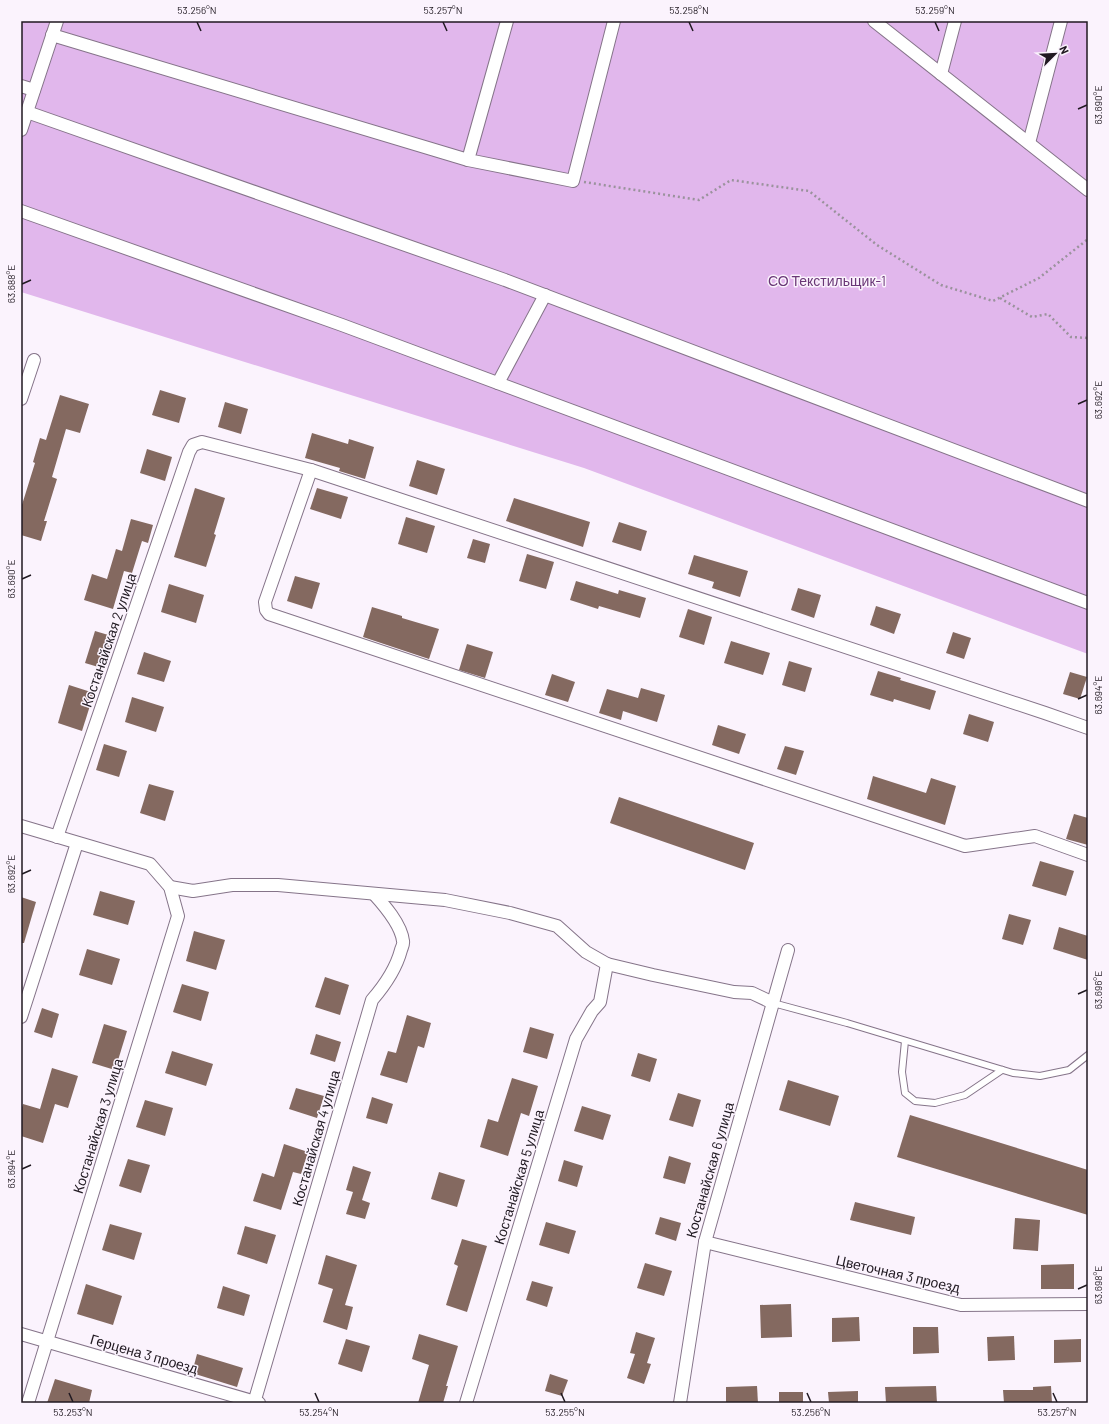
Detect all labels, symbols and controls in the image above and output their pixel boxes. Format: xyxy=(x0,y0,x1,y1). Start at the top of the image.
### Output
text: 53.256°N xyxy=(177,4,217,16)
text: 53.257°N xyxy=(424,4,462,16)
text: 53.258°N xyxy=(669,4,709,16)
text: 53.259°N xyxy=(915,4,955,16)
north arrow xyxy=(1035,34,1075,74)
text: N xyxy=(1057,44,1072,56)
text: 63.690°E xyxy=(1092,86,1104,124)
text: 63.688°E xyxy=(5,265,17,303)
park label: СО Текстильщик-1 xyxy=(768,272,886,289)
text: 63.692°E xyxy=(1092,381,1104,419)
text: 63.690°E xyxy=(5,560,17,598)
street label: Костанайская 2 улица xyxy=(78,570,140,709)
text: 63.694°E xyxy=(1092,676,1104,714)
text: 63.692°E xyxy=(5,855,17,893)
text: 63.696°E xyxy=(1092,971,1104,1009)
street label: Костанайская 3 улица xyxy=(69,1056,126,1195)
street label: Костанайская 4 улица xyxy=(288,1068,343,1208)
street label: Костанайская 6 улица xyxy=(682,1100,737,1240)
street label: Костанайская 5 улица xyxy=(490,1107,547,1246)
text: 63.694°E xyxy=(5,1150,17,1188)
street label: Цветочная 3 проезд xyxy=(834,1251,962,1296)
text: 63.698°E xyxy=(1092,1266,1104,1304)
street label: Герцена 3 проезд xyxy=(88,1330,200,1377)
text: 53.253°N xyxy=(53,1406,93,1418)
text: 53.254°N xyxy=(299,1406,339,1418)
text: 53.255°N xyxy=(545,1406,585,1418)
text: 53.256°N xyxy=(791,1406,831,1418)
text: 53.257°N xyxy=(1038,1406,1076,1418)

